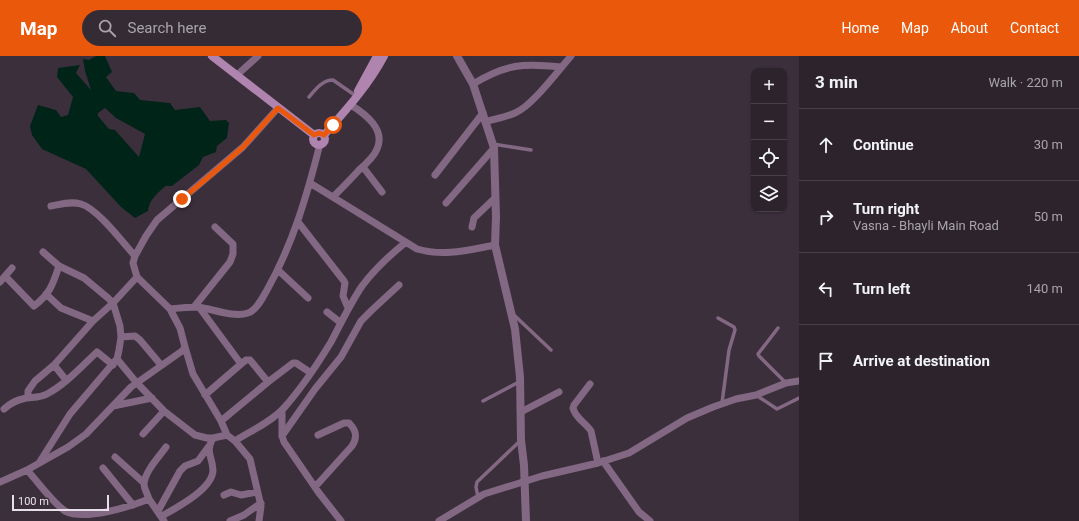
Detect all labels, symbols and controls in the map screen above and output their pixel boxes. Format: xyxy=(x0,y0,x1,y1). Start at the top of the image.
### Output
search box xyxy=(82,10,362,46)
text: Map xyxy=(20,17,58,40)
icon: search xyxy=(96,17,118,39)
text: Search here xyxy=(128,19,206,37)
text: Home xyxy=(841,20,879,36)
text: Map xyxy=(901,20,929,36)
text: About xyxy=(951,20,988,36)
text: Contact xyxy=(1010,20,1059,36)
map controls xyxy=(751,68,787,212)
button: + xyxy=(751,68,787,104)
text: 3 min xyxy=(815,72,858,92)
text: Walk · 220 m xyxy=(988,75,1063,90)
button: − xyxy=(751,104,787,140)
route start xyxy=(324,116,342,134)
icon: ahead xyxy=(815,134,837,156)
text: Continue xyxy=(853,136,914,154)
text: 30 m xyxy=(1034,137,1063,152)
button: locate xyxy=(751,140,787,176)
button: layers xyxy=(751,176,787,212)
route end xyxy=(173,190,191,208)
text: Turn right xyxy=(853,200,919,218)
icon: right xyxy=(815,206,837,228)
text: 50 m xyxy=(1034,209,1063,224)
text: Vasna - Bhayli Main Road xyxy=(853,218,999,233)
icon: left xyxy=(815,278,837,300)
text: Turn left xyxy=(853,280,910,298)
text: 140 m xyxy=(1026,281,1063,296)
icon: arrive xyxy=(815,350,837,372)
text: Arrive at destination xyxy=(853,352,990,370)
scale bar xyxy=(12,493,109,512)
text: 100 m xyxy=(18,495,49,508)

